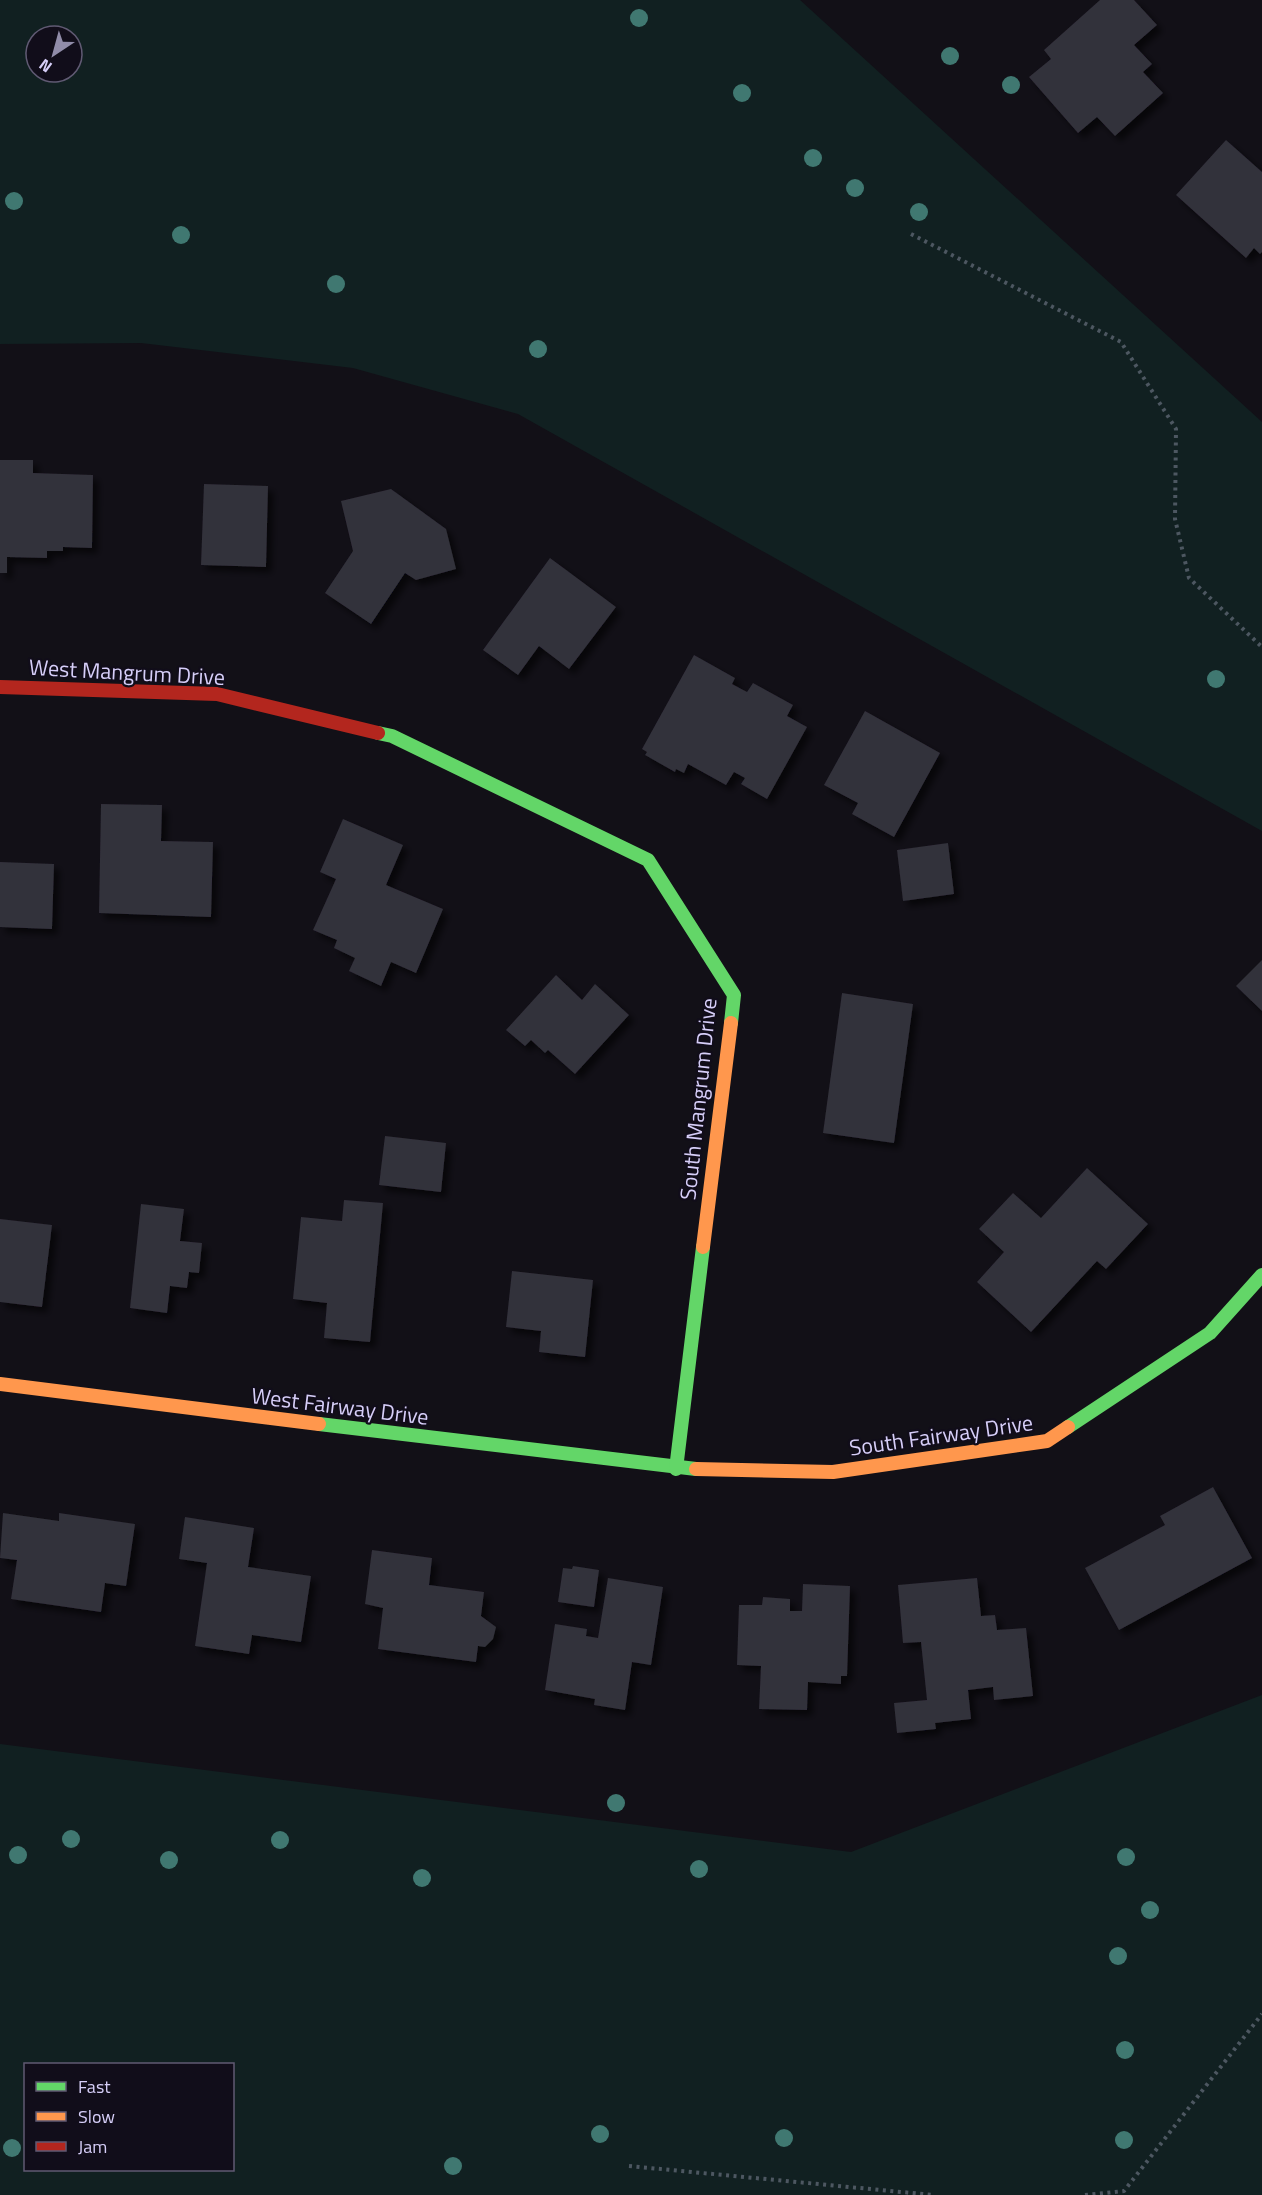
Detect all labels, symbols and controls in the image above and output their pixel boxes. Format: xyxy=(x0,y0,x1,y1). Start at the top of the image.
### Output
north arrow xyxy=(24,24,84,84)
text: N xyxy=(34,53,57,79)
street label: West Mangrum Drive xyxy=(28,650,226,694)
street label: South Mangrum Drive xyxy=(670,996,726,1202)
street label: West Fairway Drive xyxy=(249,1378,431,1434)
street label: South Fairway Drive xyxy=(847,1405,1035,1465)
legend xyxy=(24,2063,234,2171)
text: Fast xyxy=(78,2073,111,2100)
text: Slow xyxy=(78,2103,115,2130)
text: Jam xyxy=(78,2133,107,2160)

